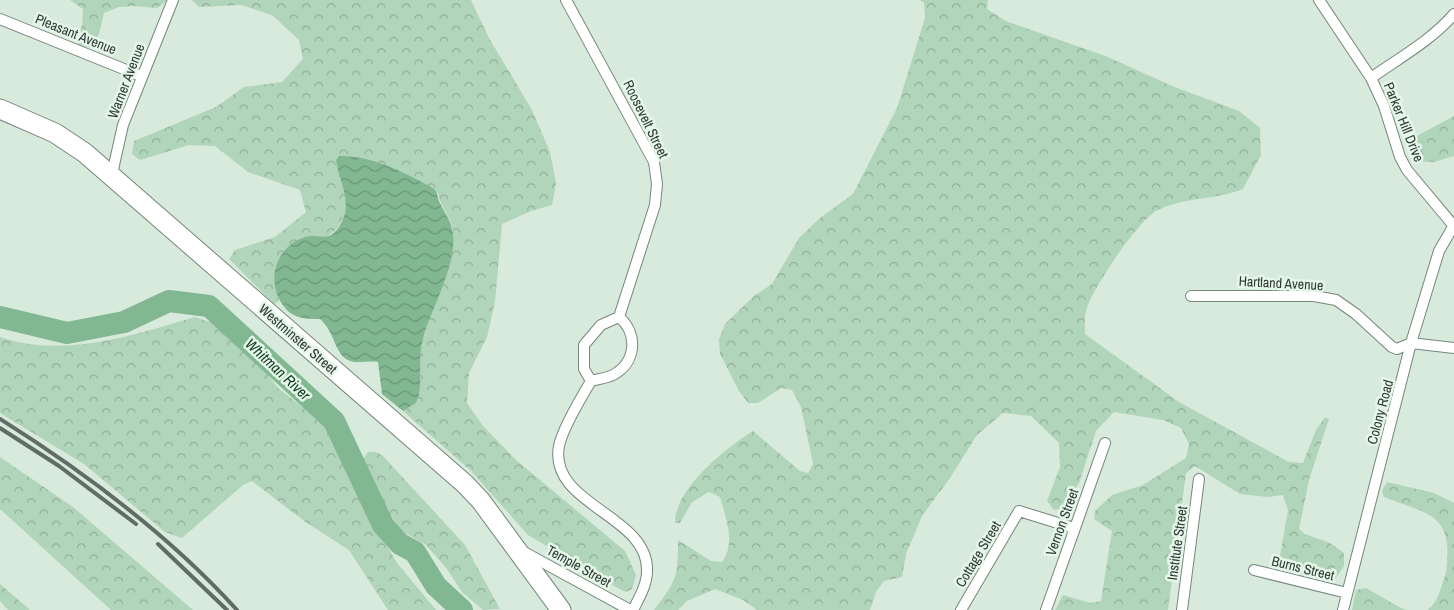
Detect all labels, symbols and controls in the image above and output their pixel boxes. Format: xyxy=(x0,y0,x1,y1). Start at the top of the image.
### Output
street label: Pleasant Avenue xyxy=(33,10,119,58)
street label: Warner Avenue xyxy=(104,41,148,121)
street label: Roosevelt Street xyxy=(619,77,673,161)
street label: Parker Hill Drive xyxy=(1380,80,1428,164)
street label: Hartland Avenue xyxy=(1238,272,1324,294)
street label: Westminster Street xyxy=(255,300,341,378)
water label: Whitman River xyxy=(241,333,316,405)
street label: Colony Road xyxy=(1363,378,1397,446)
street label: Vernon Street xyxy=(1042,486,1082,558)
street label: Institute Street xyxy=(1163,505,1191,581)
street label: Cottage Street xyxy=(951,518,1005,590)
street label: Temple Street xyxy=(544,541,614,591)
street label: Burns Street xyxy=(1270,552,1336,584)

